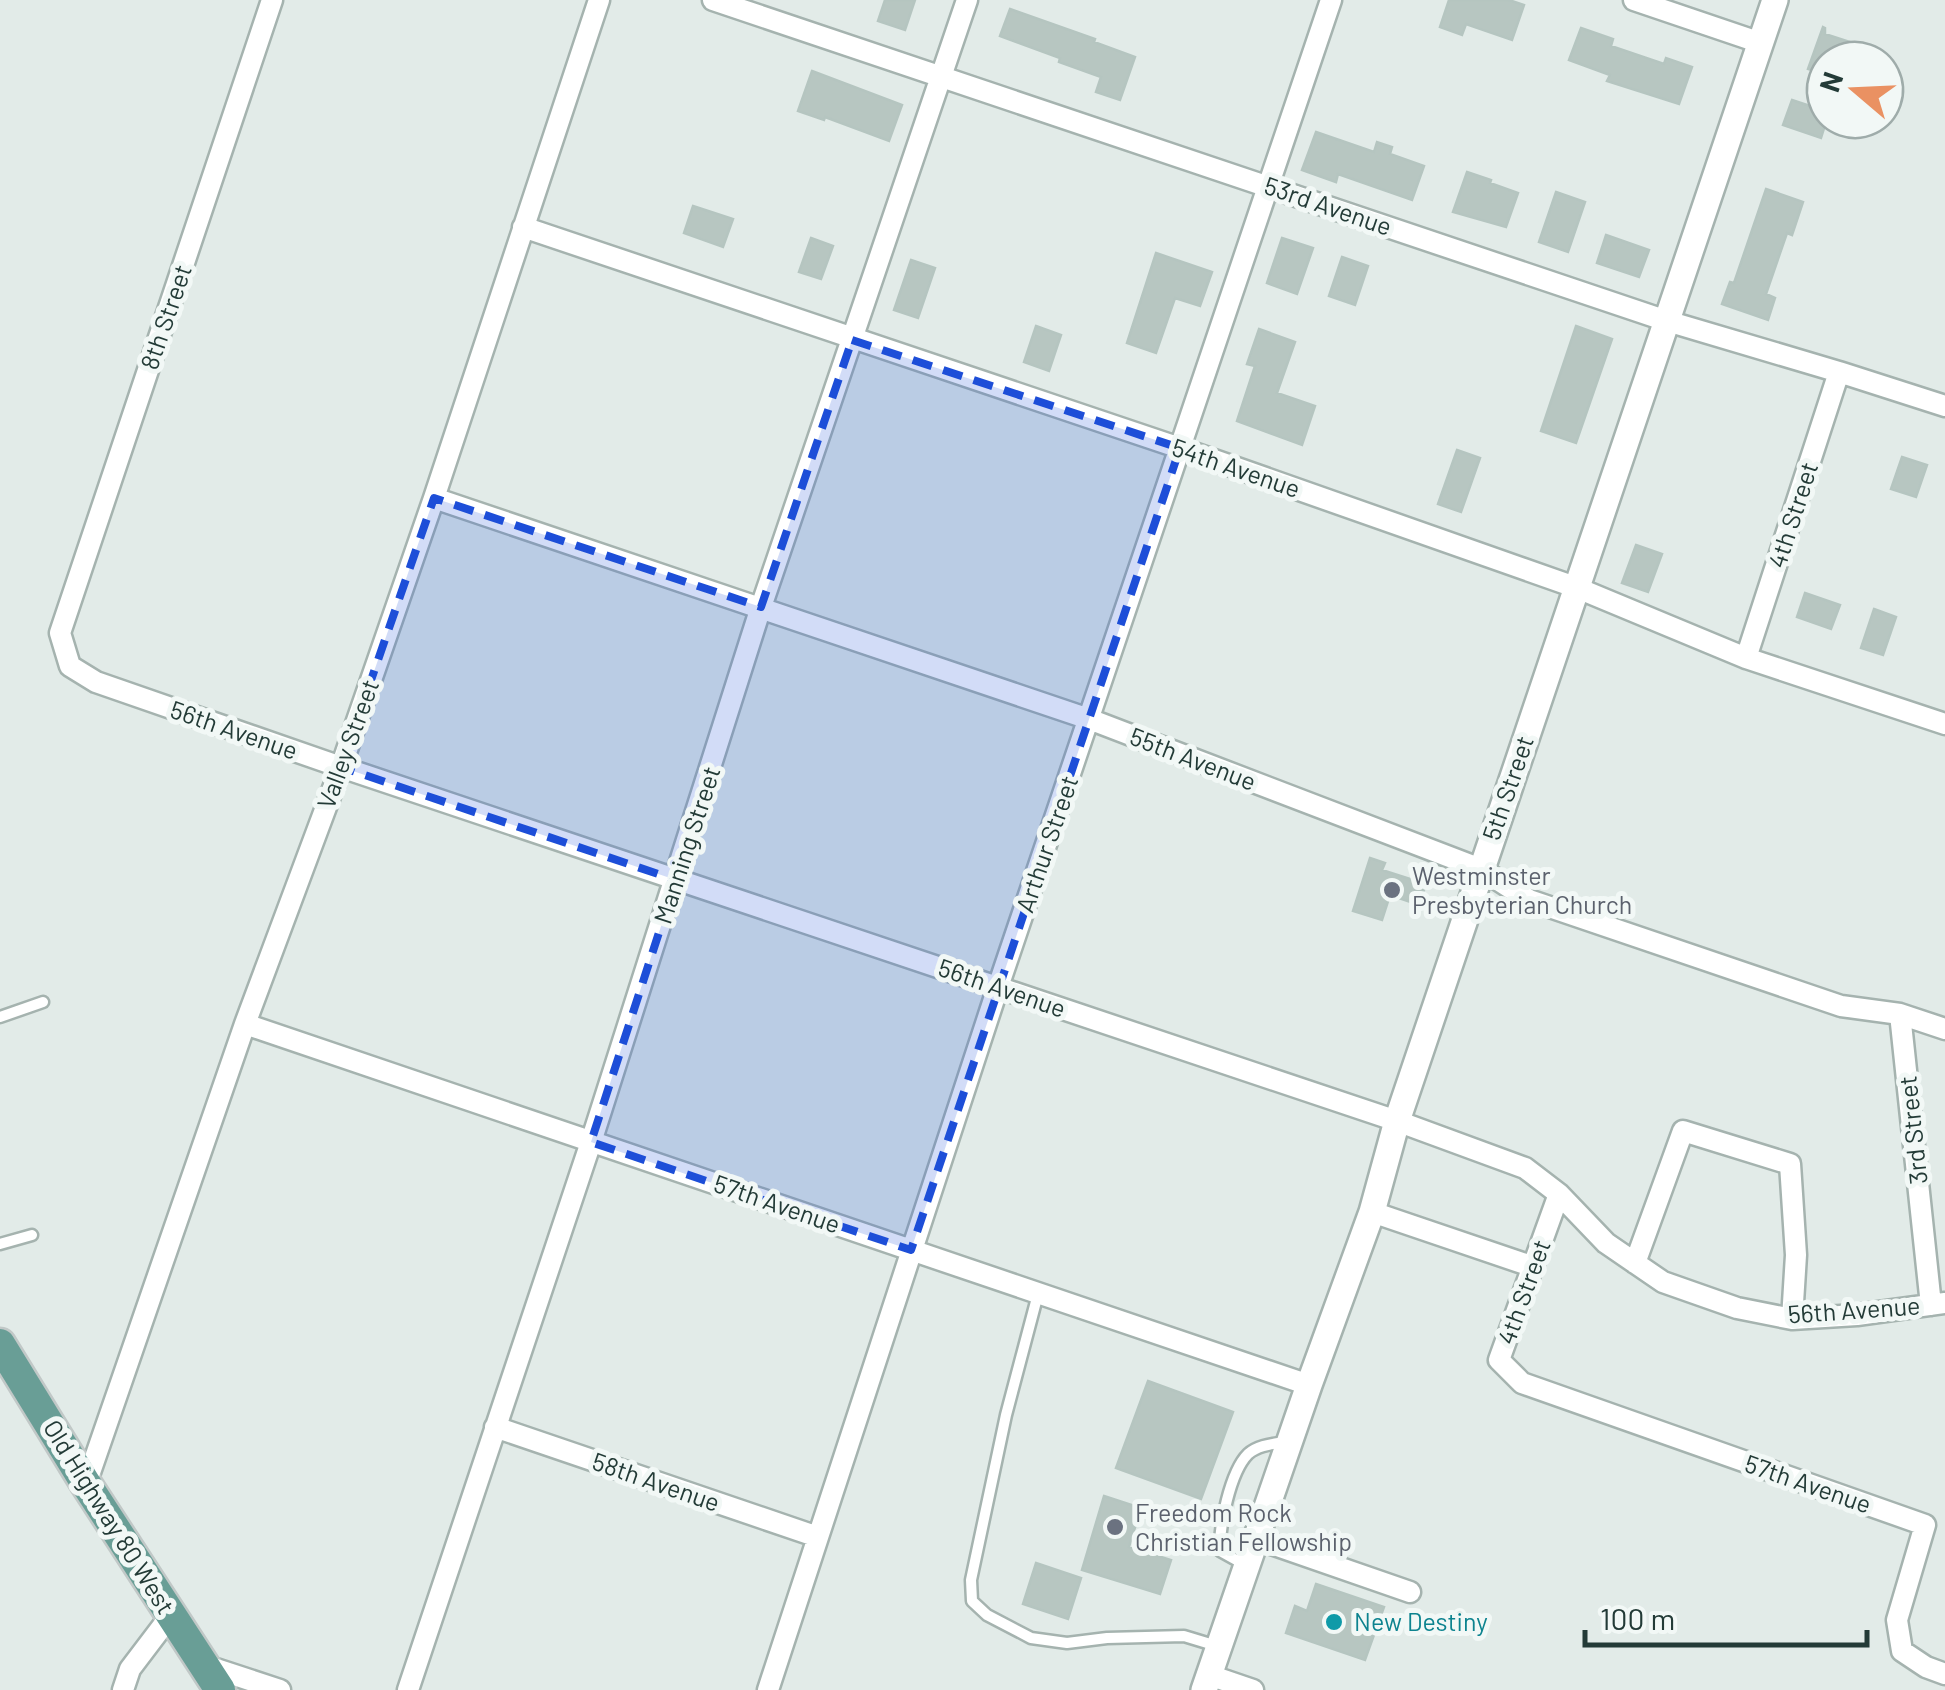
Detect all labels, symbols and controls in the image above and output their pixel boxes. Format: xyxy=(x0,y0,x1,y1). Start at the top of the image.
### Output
north arrow xyxy=(1805,40,1905,140)
text: N xyxy=(1811,67,1850,96)
street label: 53rd Avenue xyxy=(1261,169,1396,241)
street label: 8th Street xyxy=(133,260,197,373)
street label: 54th Avenue xyxy=(1168,431,1304,503)
street label: 4th Street xyxy=(1761,458,1823,571)
street label: Valley Street xyxy=(310,675,384,812)
street label: 56th Avenue xyxy=(167,693,302,765)
street label: 55th Avenue xyxy=(1126,720,1261,796)
street label: 5th Street xyxy=(1475,731,1539,844)
street label: Manning Street xyxy=(646,762,726,927)
street label: Arthur Street xyxy=(1009,771,1084,916)
place label: Westminster Presbyterian Church xyxy=(1412,860,1632,919)
marker: Westminster Presbyterian Church xyxy=(1381,879,1403,901)
street label: 56th Avenue xyxy=(935,951,1070,1023)
street label: 3rd Street xyxy=(1891,1074,1933,1186)
street label: 57th Avenue xyxy=(710,1167,844,1239)
street label: 4th Street xyxy=(1490,1235,1556,1348)
street label: 56th Avenue xyxy=(1787,1289,1921,1329)
street label: Old Highway 80 West xyxy=(38,1414,182,1619)
street label: 58th Avenue xyxy=(589,1445,724,1517)
street label: 57th Avenue xyxy=(1741,1447,1875,1519)
place label: Freedom Rock Christian Fellowship xyxy=(1135,1497,1352,1556)
marker: Freedom Rock Christian Fellowship xyxy=(1104,1516,1126,1538)
scale bar xyxy=(1585,1585,1868,1647)
text: 100 m xyxy=(1600,1600,1675,1636)
place label: New Destiny xyxy=(1354,1606,1488,1636)
marker: New Destiny xyxy=(1323,1611,1345,1633)

